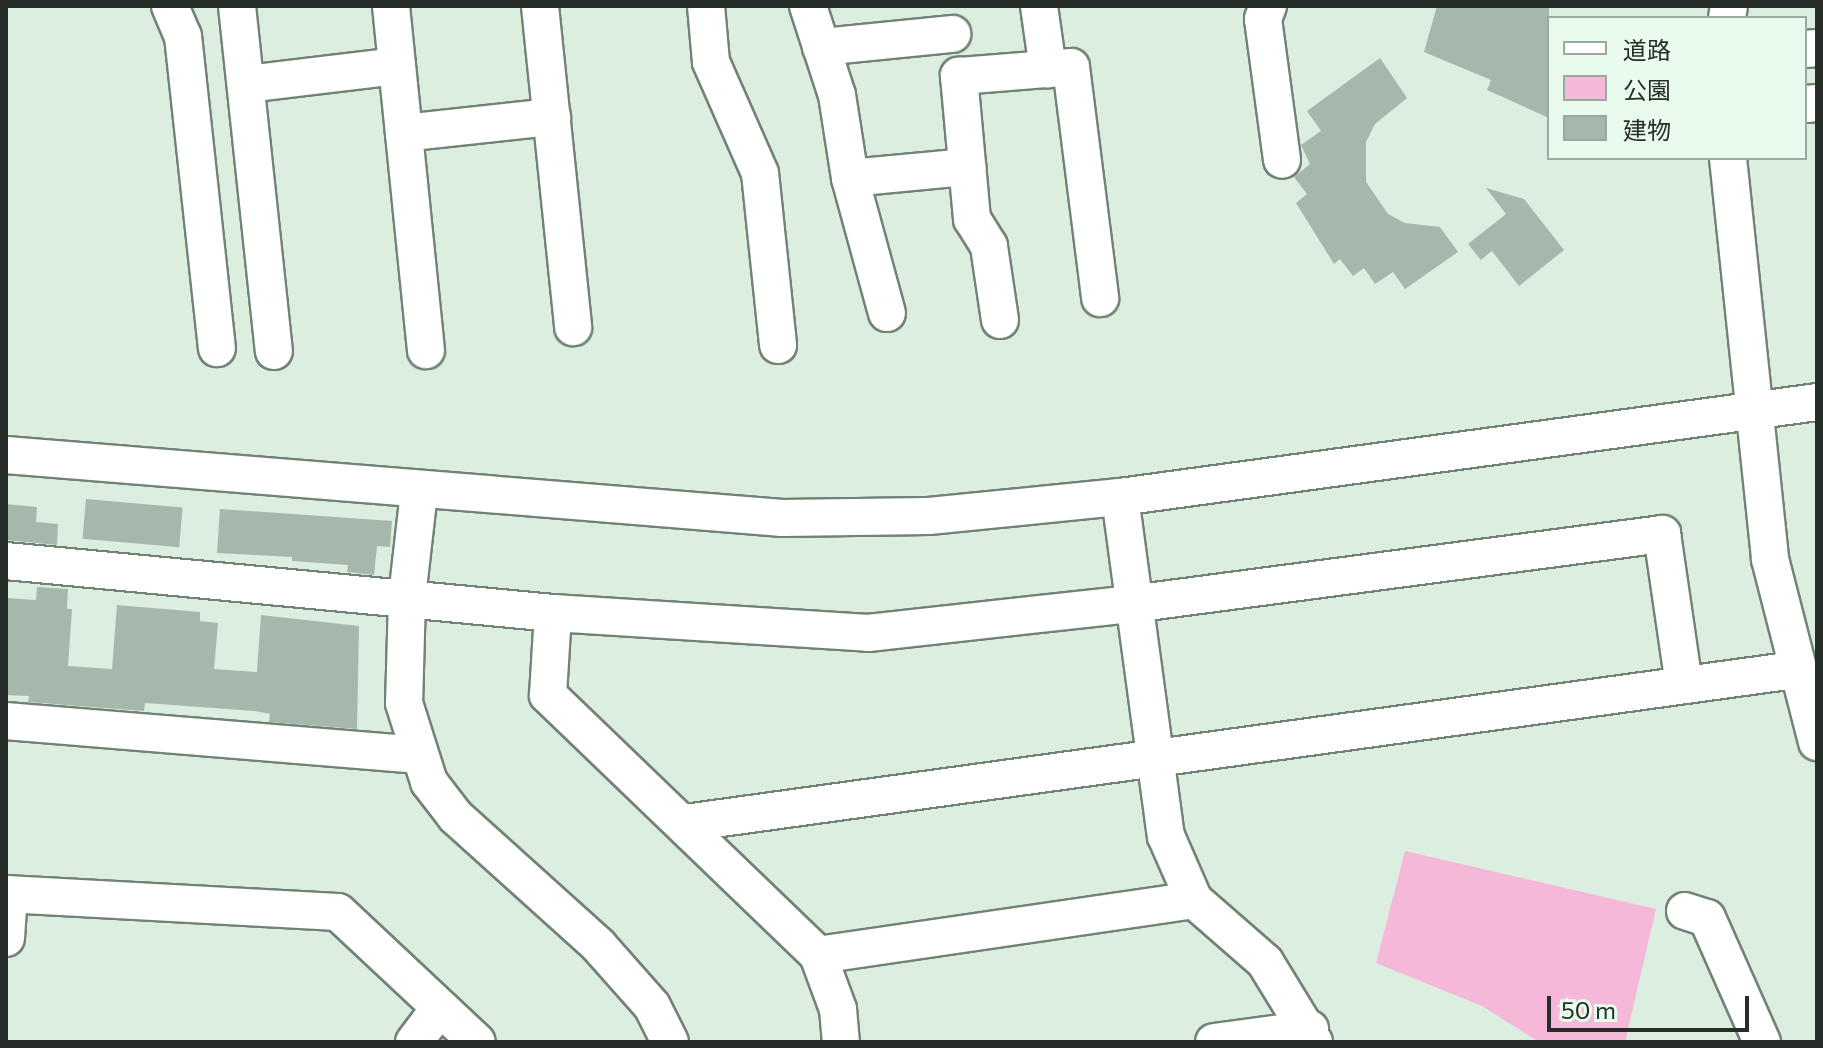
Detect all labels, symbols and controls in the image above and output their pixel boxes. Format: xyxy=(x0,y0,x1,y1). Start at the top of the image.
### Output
legend xyxy=(1547,16,1807,160)
text: 道路 xyxy=(1623,35,1671,64)
text: 公園 xyxy=(1623,75,1671,104)
text: 建物 xyxy=(1623,115,1671,144)
scale bar xyxy=(1551,980,1753,1030)
text: 50 m xyxy=(1561,995,1616,1024)

